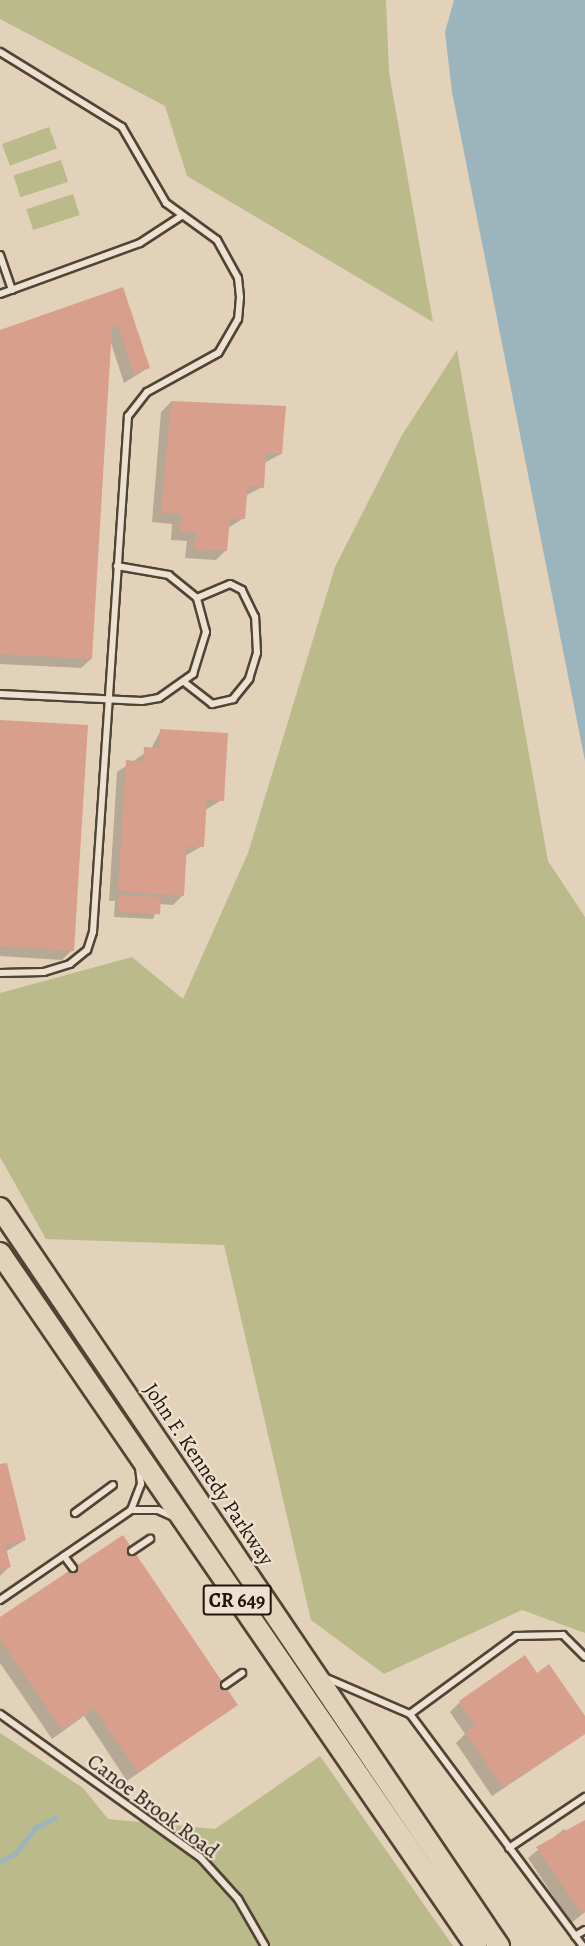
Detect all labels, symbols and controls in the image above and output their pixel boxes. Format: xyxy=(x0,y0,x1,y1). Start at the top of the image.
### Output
street label: John F. Kennedy Parkway xyxy=(139,1378,279,1570)
road number: CR 649 xyxy=(202,1583,272,1617)
street label: Canoe Brook Road xyxy=(82,1748,224,1864)

